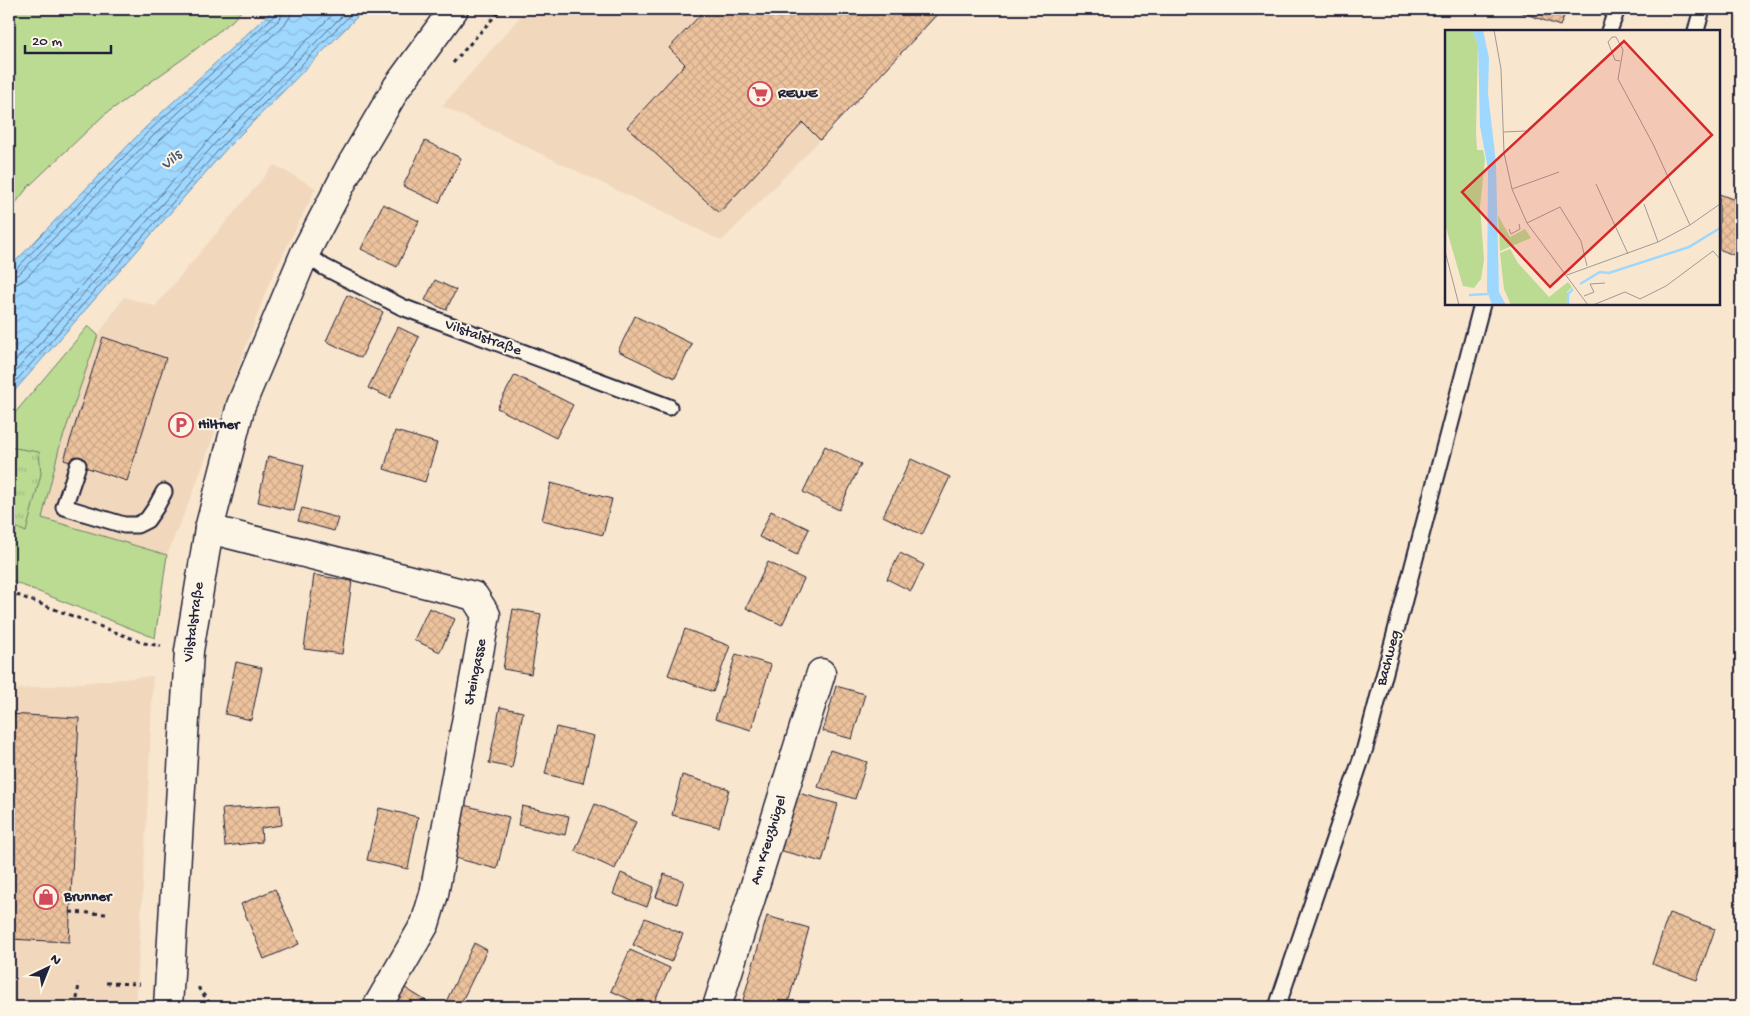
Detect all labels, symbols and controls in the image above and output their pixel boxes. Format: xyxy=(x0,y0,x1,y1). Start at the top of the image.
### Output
scale bar xyxy=(25,22,111,54)
inset map xyxy=(1445,30,1720,305)
text: 20 m xyxy=(32,33,62,51)
supermarket icon: REWE xyxy=(747,81,773,107)
place label: REWE xyxy=(777,85,819,103)
water label: Vils xyxy=(158,145,188,175)
street label: Vilstalstraße xyxy=(441,315,524,360)
parking icon: Hiltner xyxy=(168,412,194,438)
place label: Hiltner xyxy=(198,416,241,434)
street label: Vilstalstraße xyxy=(179,581,209,664)
street label: Bachweg xyxy=(1373,628,1405,689)
street label: Steingasse xyxy=(461,637,491,707)
street label: Am Kreuzhügel xyxy=(747,793,791,887)
shop icon: Brunner xyxy=(33,884,59,910)
place label: Brunner xyxy=(63,888,113,906)
north arrow xyxy=(22,944,72,994)
text: N xyxy=(46,951,64,970)

